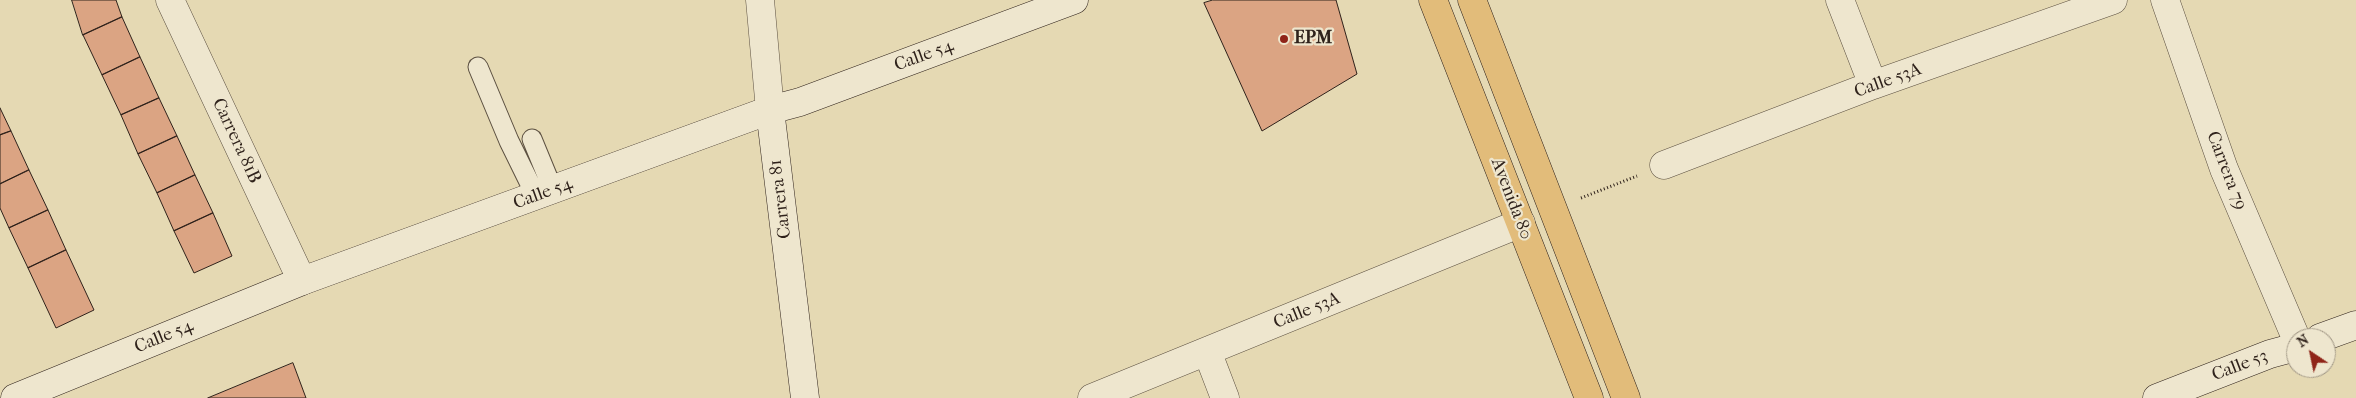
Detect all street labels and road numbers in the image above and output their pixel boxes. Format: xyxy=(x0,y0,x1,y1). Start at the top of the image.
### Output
street label: Calle 54 xyxy=(891,35,957,77)
street label: Calle 53A xyxy=(1851,59,1925,103)
street label: Carrera 81B xyxy=(207,95,265,187)
street label: Carrera 79 xyxy=(2201,129,2251,213)
street label: Avenida 80 xyxy=(1486,155,1536,243)
street label: Carrera 81 xyxy=(765,158,797,240)
street label: Calle 54 xyxy=(510,173,576,215)
street label: Calle 53A xyxy=(1271,288,1343,334)
street label: Calle 54 xyxy=(131,315,197,359)
street label: Calle 53 xyxy=(2209,345,2271,387)

